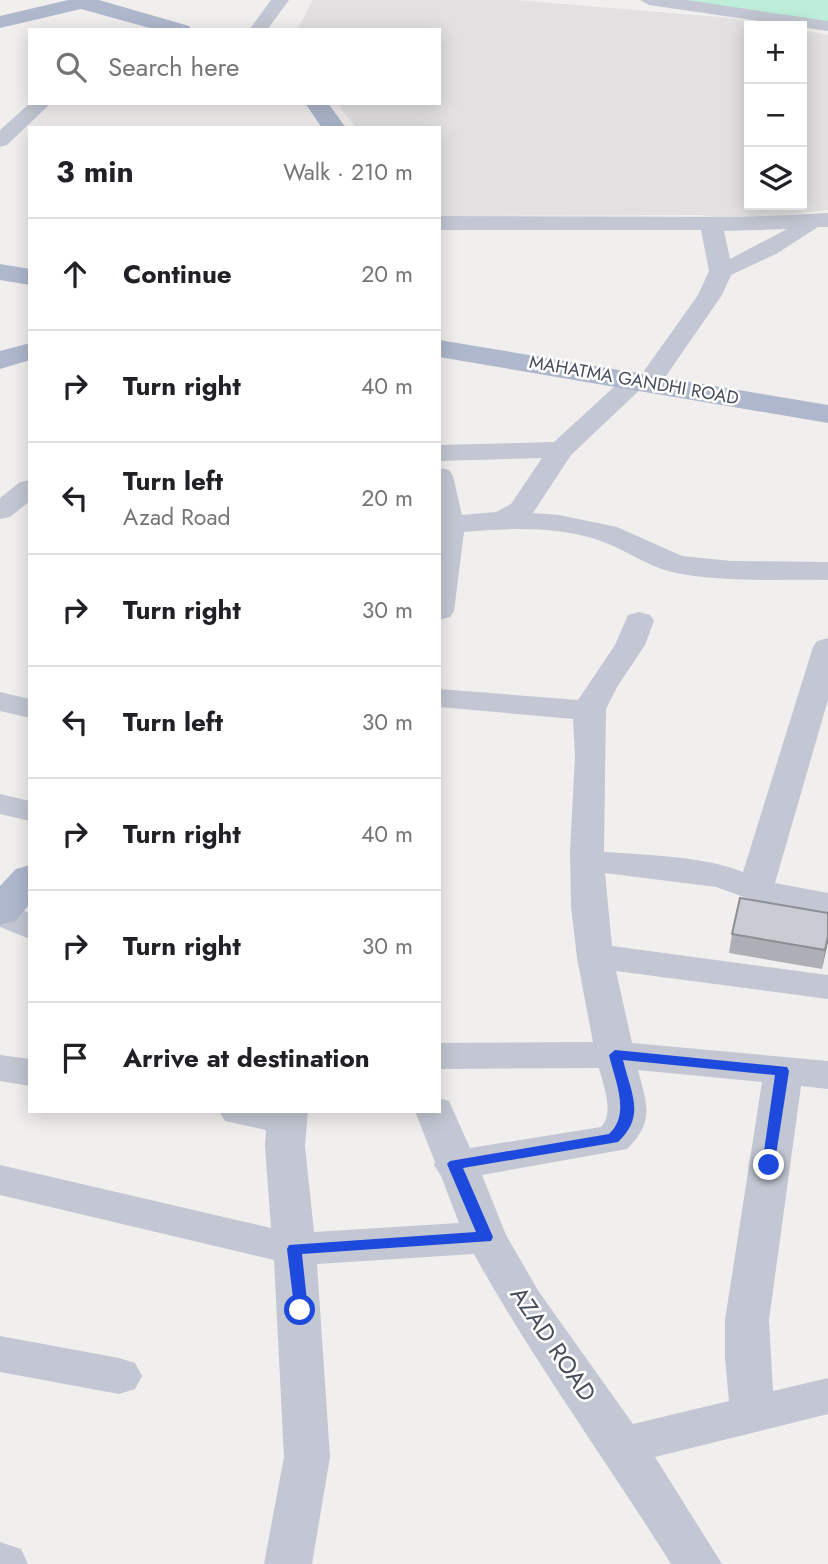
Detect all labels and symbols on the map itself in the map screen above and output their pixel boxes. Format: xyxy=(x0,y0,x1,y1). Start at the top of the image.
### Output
street label: MAHATMA GANDHI ROAD xyxy=(527,349,741,411)
route end xyxy=(753,1149,784,1180)
street label: AZAD ROAD xyxy=(502,1279,605,1408)
route start xyxy=(284,1294,315,1325)

